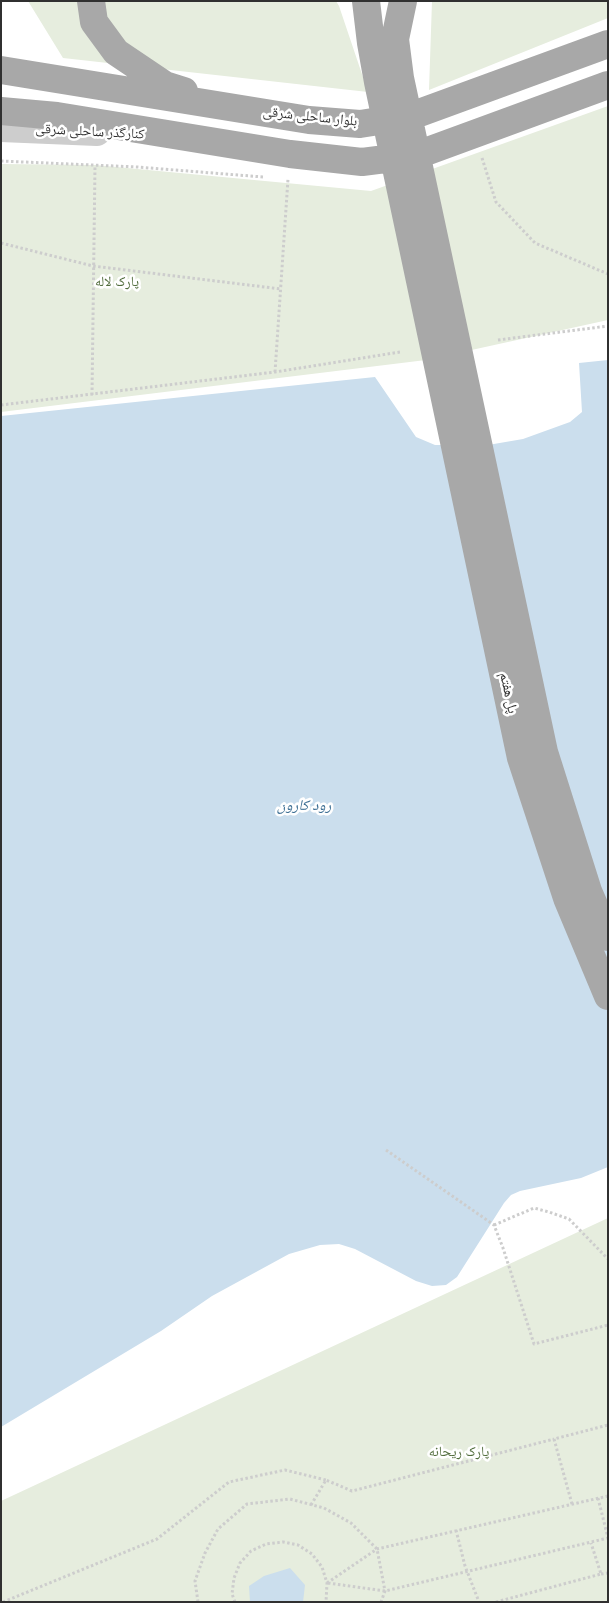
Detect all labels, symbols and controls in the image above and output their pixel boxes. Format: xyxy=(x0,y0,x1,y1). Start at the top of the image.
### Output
street label: بلوار ساحلی شرقی xyxy=(262,104,358,130)
street label: کنارگذر ساحلی شرقی xyxy=(35,121,145,143)
park label: پارک لاله xyxy=(95,274,139,290)
street label: پل هفتم xyxy=(495,671,521,715)
water label: رود کارون xyxy=(277,797,331,815)
park label: پارک ریحانه xyxy=(429,1444,489,1460)

